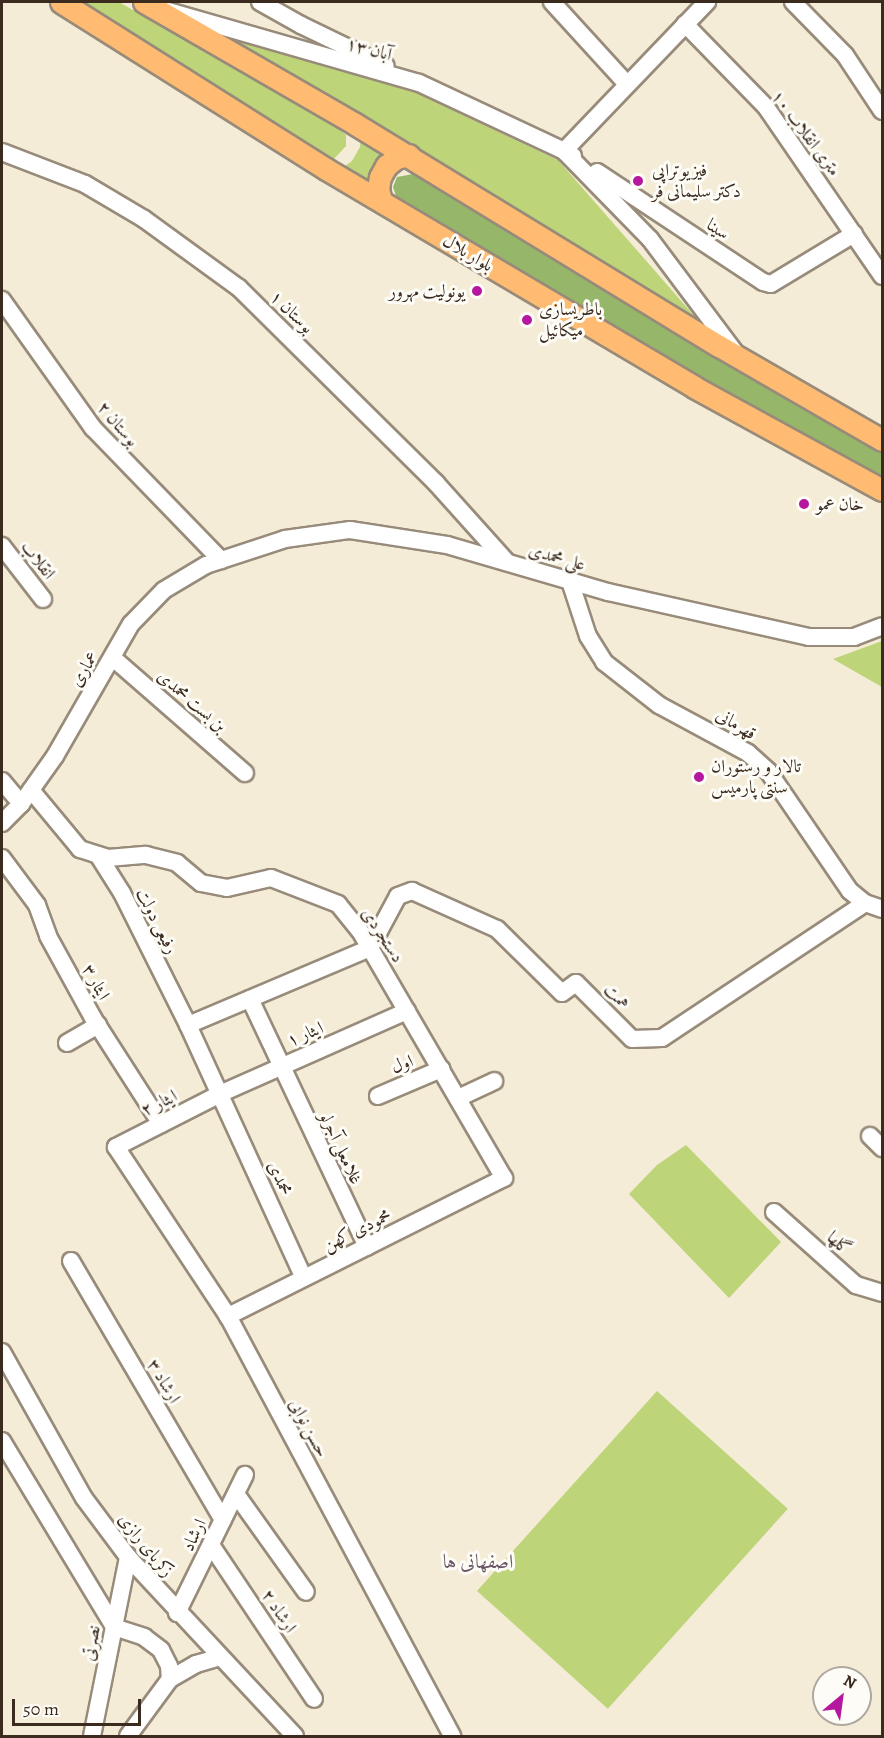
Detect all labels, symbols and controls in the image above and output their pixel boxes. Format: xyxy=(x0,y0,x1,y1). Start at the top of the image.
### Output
street label: ۱۳ آبان xyxy=(344,33,394,65)
street label: ۱۰ متری انقلاب xyxy=(767,86,845,180)
place label: فیزیوتراپی دکتر سلیمانی فر xyxy=(652,160,741,202)
marker: فیزیوتراپی دکتر سلیمانی فر xyxy=(629,172,647,190)
street label: سینا xyxy=(702,214,734,244)
street label: بلوار بلال xyxy=(439,230,497,276)
place label: یونولیت مهرور xyxy=(389,280,465,302)
marker: یونولیت مهرور xyxy=(470,284,484,298)
street label: بوستان ۱ xyxy=(266,286,318,338)
place label: باطریسازی میکائیل xyxy=(539,299,602,342)
marker: باطریسازی میکائیل xyxy=(520,313,534,327)
street label: بوستان ۲ xyxy=(93,397,143,451)
place label: خان عمو xyxy=(816,493,864,515)
marker: خان عمو xyxy=(797,497,811,511)
street label: انقلاب xyxy=(16,536,60,584)
street label: علی محمدی xyxy=(526,539,588,575)
street label: عماری xyxy=(65,647,103,691)
street label: بن بست محمدی xyxy=(153,665,231,737)
street label: قهرمانی xyxy=(712,704,760,744)
place label: تالار و رستوران سنتی پارمیس xyxy=(711,756,801,798)
marker: تالار و رستوران سنتی پارمیس xyxy=(692,770,706,784)
street label: رفیعی دولت xyxy=(131,885,183,957)
street label: دستجردی xyxy=(357,903,409,967)
street label: ایثار ۳ xyxy=(77,960,115,1004)
street label: همت xyxy=(599,978,635,1014)
street label: ۱ ایثار xyxy=(283,1017,327,1051)
street label: اول xyxy=(388,1050,416,1078)
street label: ایثار ۲ xyxy=(137,1085,181,1121)
street label: غلامعلی آجرلو xyxy=(315,1108,367,1188)
street label: محمدی xyxy=(263,1157,297,1199)
street label: محمودی کهن xyxy=(319,1204,395,1256)
street label: گلها xyxy=(822,1227,856,1259)
street label: ارشاد ۳ xyxy=(143,1355,185,1407)
street label: حسن نوابی xyxy=(285,1395,333,1461)
street label: زکریای رازی xyxy=(114,1509,178,1581)
street label: ارشاد xyxy=(177,1515,211,1555)
district label: اصفهانی ها xyxy=(443,1549,513,1573)
street label: ارشاد ۲ xyxy=(257,1585,301,1637)
street label: نصرتی xyxy=(77,1623,105,1663)
north arrow xyxy=(812,1666,872,1726)
text: N xyxy=(839,1670,860,1694)
scale bar xyxy=(15,1687,144,1725)
text: 50 m xyxy=(23,1697,59,1721)

